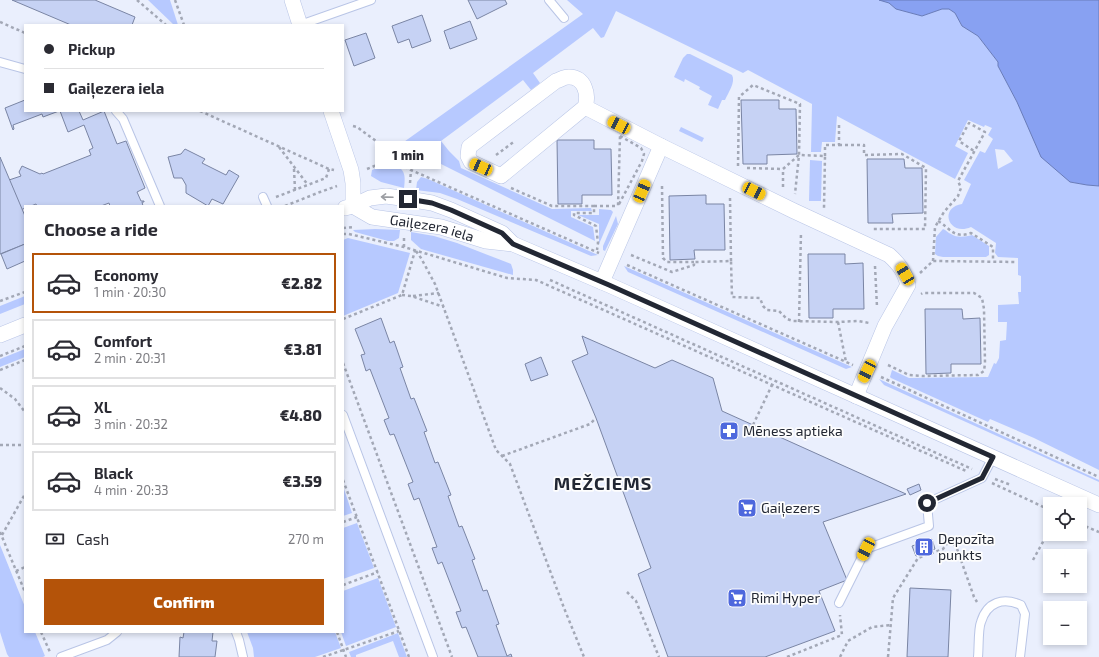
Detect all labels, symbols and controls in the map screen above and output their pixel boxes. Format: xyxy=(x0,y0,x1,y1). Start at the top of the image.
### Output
text: Pickup xyxy=(68,40,115,58)
text: Gaiļezera iela xyxy=(68,79,164,97)
car xyxy=(606,114,632,136)
callout: 1 min xyxy=(375,141,441,169)
text: 1 min xyxy=(392,147,424,163)
car xyxy=(468,157,494,177)
car xyxy=(632,178,652,204)
car xyxy=(741,180,767,202)
route end xyxy=(399,190,417,208)
one-way arrow xyxy=(381,193,394,201)
street label: Gaiļezera iela xyxy=(389,211,476,245)
text: Choose a ride xyxy=(44,218,158,240)
car xyxy=(894,261,916,287)
icon: car xyxy=(46,265,82,301)
text: Economy xyxy=(94,266,159,284)
text: €2.82 xyxy=(281,274,322,292)
text: 1 min · 20:30 xyxy=(94,284,166,300)
icon: car xyxy=(46,331,82,367)
text: Comfort xyxy=(94,332,152,350)
text: €3.81 xyxy=(284,340,322,358)
text: 2 min · 20:31 xyxy=(94,350,166,366)
car xyxy=(856,358,878,384)
icon: car xyxy=(46,397,82,433)
text: XL xyxy=(94,398,112,416)
text: €4.80 xyxy=(280,406,322,424)
text: 3 min · 20:32 xyxy=(94,416,168,432)
pharmacy icon: Mēness aptieka xyxy=(718,420,740,442)
place label: Mēness aptieka xyxy=(743,422,843,439)
icon: car xyxy=(46,463,82,499)
text: Black xyxy=(94,464,133,482)
text: €3.59 xyxy=(283,472,322,490)
district label: MEŽCIEMS xyxy=(554,472,652,494)
text: 4 min · 20:33 xyxy=(94,482,169,498)
route start xyxy=(918,494,936,512)
supermarket icon: Gaiļezers xyxy=(736,497,758,519)
map controls xyxy=(1043,497,1087,645)
button: locate xyxy=(1043,497,1087,541)
place label: Gaiļezers xyxy=(761,499,820,517)
icon: cash xyxy=(44,528,66,550)
text: Cash xyxy=(76,530,109,548)
place label: Depozīta punkts xyxy=(938,530,995,563)
text: 270 m xyxy=(288,531,324,547)
car xyxy=(855,536,877,562)
building icon: Depozīta punkts xyxy=(913,536,935,558)
button: + xyxy=(1043,549,1087,593)
button: Confirm xyxy=(44,579,324,625)
supermarket icon: Rimi Hyper xyxy=(726,587,748,609)
place label: Rimi Hyper xyxy=(751,589,820,606)
button: − xyxy=(1043,601,1087,645)

